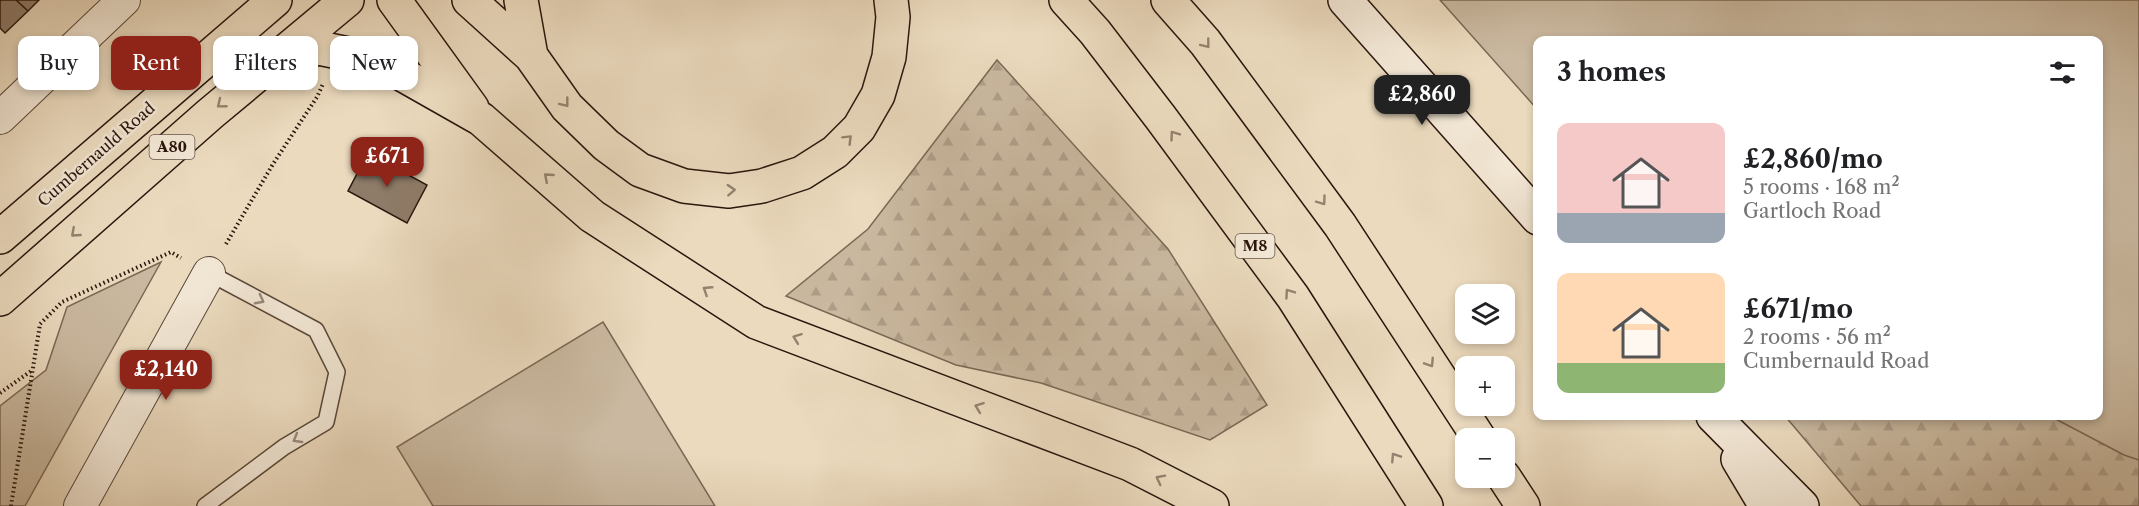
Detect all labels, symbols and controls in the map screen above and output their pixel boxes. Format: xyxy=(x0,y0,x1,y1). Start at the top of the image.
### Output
chip: Buy xyxy=(18,36,99,90)
chip: Rent xyxy=(111,36,201,90)
chip: Filters xyxy=(213,36,318,90)
chip: New xyxy=(330,36,418,90)
one-way arrow xyxy=(1199,37,1210,48)
text: 3 homes xyxy=(1557,56,1666,88)
icon: filters xyxy=(2046,56,2079,89)
pin: £2,860 xyxy=(1373,75,1471,126)
text: £2,860 xyxy=(1388,82,1456,106)
one-way arrow xyxy=(558,96,569,107)
street label: Cumbernauld Road xyxy=(33,97,159,210)
one-way arrow xyxy=(217,97,228,108)
one-way arrow xyxy=(1170,131,1181,142)
road number: A80 xyxy=(150,135,195,159)
one-way arrow xyxy=(841,135,852,146)
pin: £671 xyxy=(351,137,423,188)
text: £2,860/mo xyxy=(1743,143,1883,175)
text: £671 xyxy=(365,144,409,168)
icon: home xyxy=(1605,147,1677,219)
one-way arrow xyxy=(544,174,555,185)
text: 5 rooms · 168 m² xyxy=(1743,175,1900,199)
one-way arrow xyxy=(726,183,735,196)
one-way arrow xyxy=(1315,194,1326,205)
text: Gartloch Road xyxy=(1743,199,1881,223)
one-way arrow xyxy=(71,226,82,237)
road number: M8 xyxy=(1236,234,1274,258)
map controls xyxy=(1455,284,1515,488)
button: layers xyxy=(1455,284,1515,344)
one-way arrow xyxy=(702,286,713,297)
one-way arrow xyxy=(1285,288,1296,299)
one-way arrow xyxy=(254,293,265,305)
text: £671/mo xyxy=(1743,293,1853,325)
icon: home xyxy=(1605,297,1677,369)
text: 2 rooms · 56 m² xyxy=(1743,325,1891,349)
one-way arrow xyxy=(792,332,803,345)
text: Cumbernauld Road xyxy=(1743,349,1929,373)
pin: £2,140 xyxy=(117,350,215,401)
one-way arrow xyxy=(1423,356,1434,367)
button: + xyxy=(1455,356,1515,416)
text: £2,140 xyxy=(134,357,198,381)
one-way arrow xyxy=(974,402,985,415)
button: − xyxy=(1455,428,1515,488)
one-way arrow xyxy=(293,432,303,443)
one-way arrow xyxy=(1390,453,1402,463)
one-way arrow xyxy=(1156,475,1167,487)

